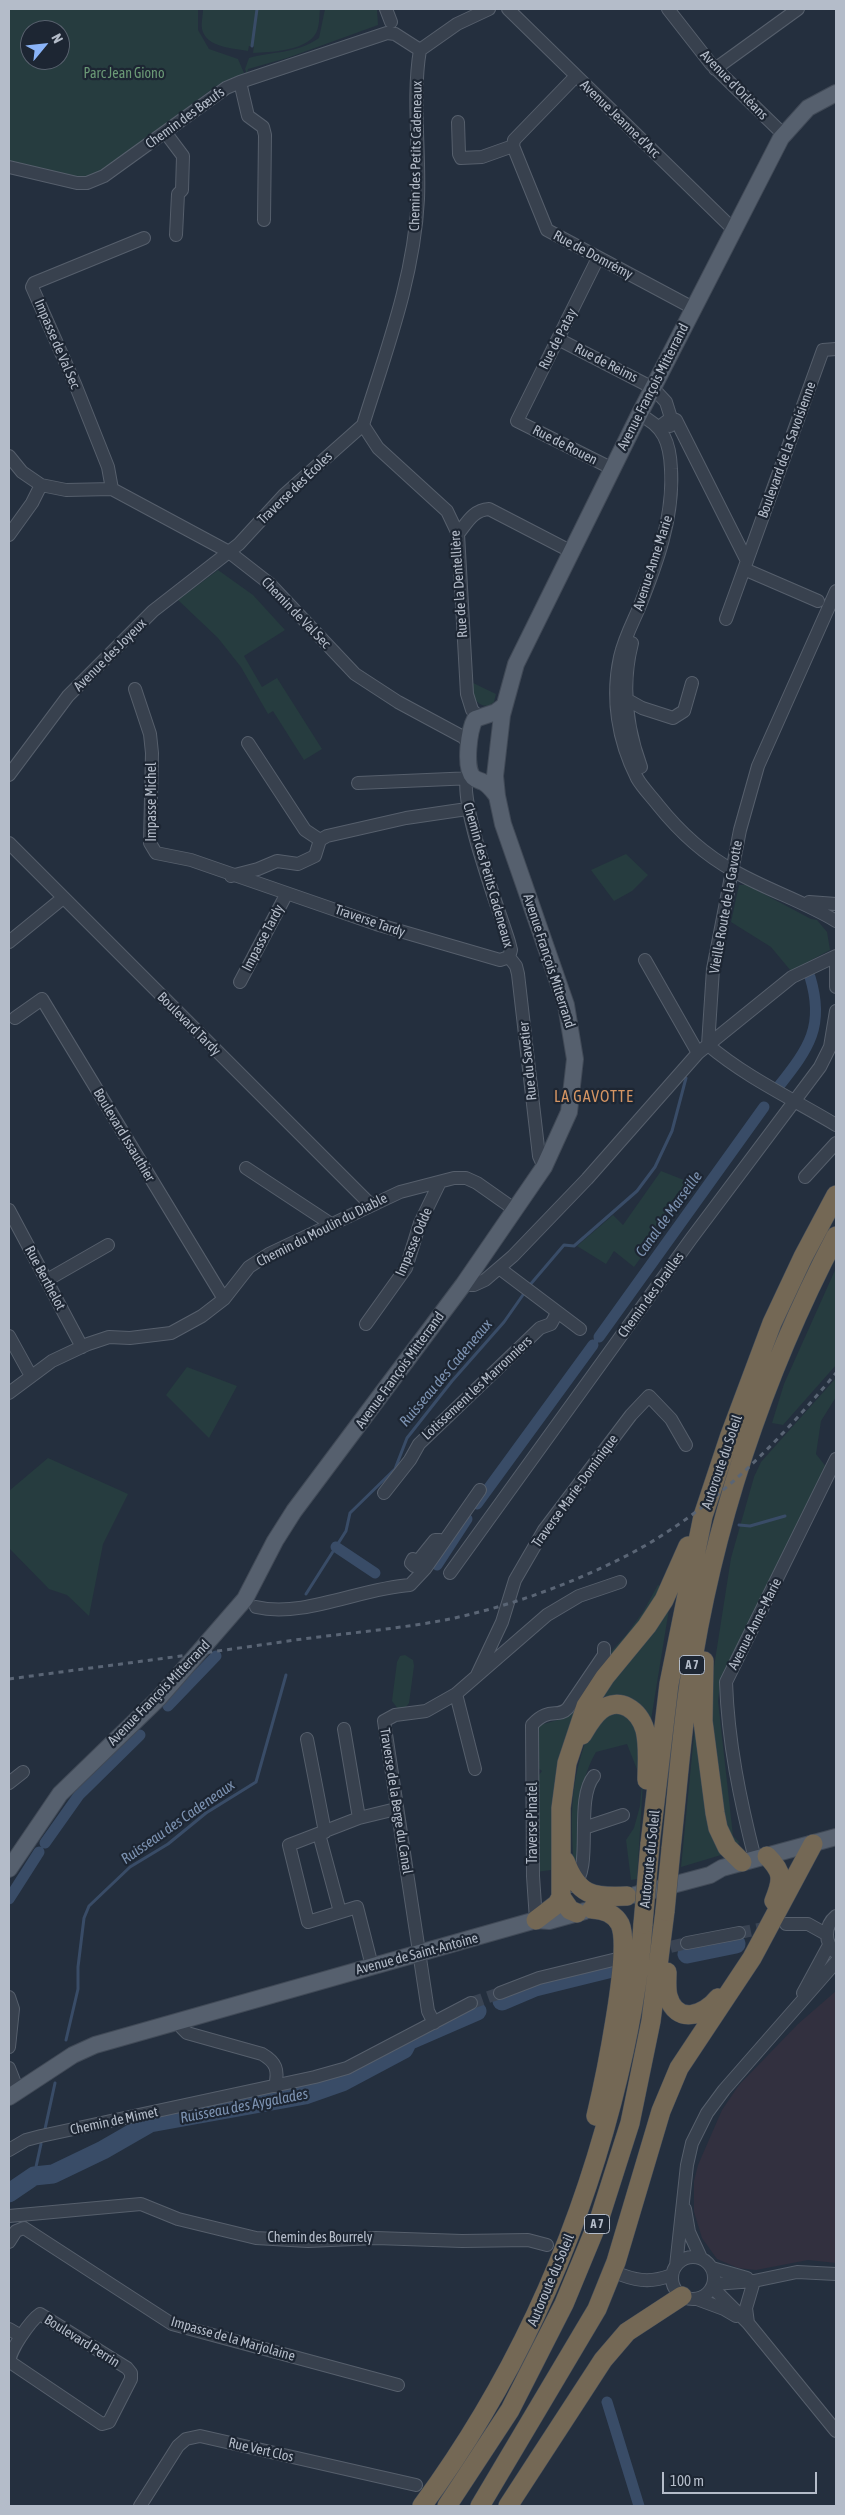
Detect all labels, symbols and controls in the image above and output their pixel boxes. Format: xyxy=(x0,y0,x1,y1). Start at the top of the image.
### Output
north arrow xyxy=(20,20,70,70)
text: N xyxy=(48,31,66,46)
street label: Avenue d'Orléans xyxy=(697,47,771,123)
park label: Parc Jean Giono xyxy=(84,66,164,82)
street label: Avenue Jeanne d'Arc xyxy=(576,76,664,162)
street label: Chemin des Petits Cadeneaux xyxy=(406,81,426,231)
street label: Chemin des Bœufs xyxy=(142,84,228,152)
street label: Rue de Domrémy xyxy=(550,227,636,283)
street label: Impasse de Val Sec xyxy=(31,297,83,391)
street label: Rue de Patay xyxy=(535,306,581,372)
street label: Avenue François Mitterrand xyxy=(614,321,692,453)
street label: Rue de Reims xyxy=(572,340,640,386)
street label: Boulevard de la Savoisienne xyxy=(754,380,820,520)
street label: Rue de Rouen xyxy=(530,422,600,468)
street label: Traverse des Écoles xyxy=(254,448,336,528)
street label: Avenue Anne Marie xyxy=(630,513,676,613)
street label: Rue de la Dentellière xyxy=(447,530,471,638)
street label: Chemin de Val Sec xyxy=(258,574,334,652)
street label: Avenue des Joyeux xyxy=(70,615,150,695)
street label: Impasse Michel xyxy=(144,762,160,842)
street label: Chemin des Petits Cadeneaux xyxy=(459,800,517,950)
street label: Vieille Route de la Gavotte xyxy=(706,839,746,975)
street label: Avenue François Mitterrand xyxy=(519,892,579,1030)
street label: Traverse Tardy xyxy=(333,901,407,941)
street label: Impasse Tardy xyxy=(238,902,288,974)
street label: Boulevard Tardy xyxy=(154,989,224,1059)
street label: Rue du Savetier xyxy=(515,1021,541,1101)
street label: Boulevard Issauthier xyxy=(90,1085,158,1185)
district label: LA GAVOTTE xyxy=(553,1087,635,1107)
water label: Canal de Marseille xyxy=(632,1168,706,1260)
street label: Chemin du Moulin du Diable xyxy=(254,1190,390,1270)
street label: Impasse Odde xyxy=(392,1205,436,1279)
street label: Rue Berthelot xyxy=(21,1243,69,1313)
street label: Chemin des Drailles xyxy=(614,1249,688,1341)
street label: Avenue François Mitterrand xyxy=(352,1309,448,1431)
water label: Ruisseau des Cadeneaux xyxy=(396,1316,496,1430)
street label: Lotissement les Marronniers xyxy=(418,1333,536,1443)
street label: Autoroute du Soleil xyxy=(698,1413,746,1511)
street label: Traverse Marie-Dominique xyxy=(528,1431,622,1551)
street label: Avenue Anne-Marie xyxy=(725,1575,785,1673)
street label: Avenue François Mitterrand xyxy=(104,1637,214,1749)
road number: A 7 xyxy=(680,1656,704,1674)
street label: Traverse de la Berge du Canal xyxy=(376,1727,416,1875)
water label: Ruisseau des Cadeneaux xyxy=(118,1776,238,1868)
street label: Traverse Pinatel xyxy=(525,1782,541,1864)
street label: Autoroute du Soleil xyxy=(637,1809,663,1909)
street label: Avenue de Saint-Antoine xyxy=(354,1930,480,1978)
water label: Ruisseau des Aygalades xyxy=(179,2085,309,2127)
street label: Chemin de Mimet xyxy=(69,2103,159,2139)
road number: A 7 xyxy=(584,2214,610,2234)
street label: Chemin des Bourrely xyxy=(267,2230,373,2246)
street label: Autoroute du Soleil xyxy=(524,2231,578,2329)
street label: Boulevard Perrin xyxy=(41,2311,123,2371)
street label: Impasse de la Marjolaine xyxy=(169,2313,297,2365)
street label: Rue Vert Clos xyxy=(227,2434,295,2466)
scale bar xyxy=(665,2462,820,2494)
text: 100 m xyxy=(670,2472,704,2489)

